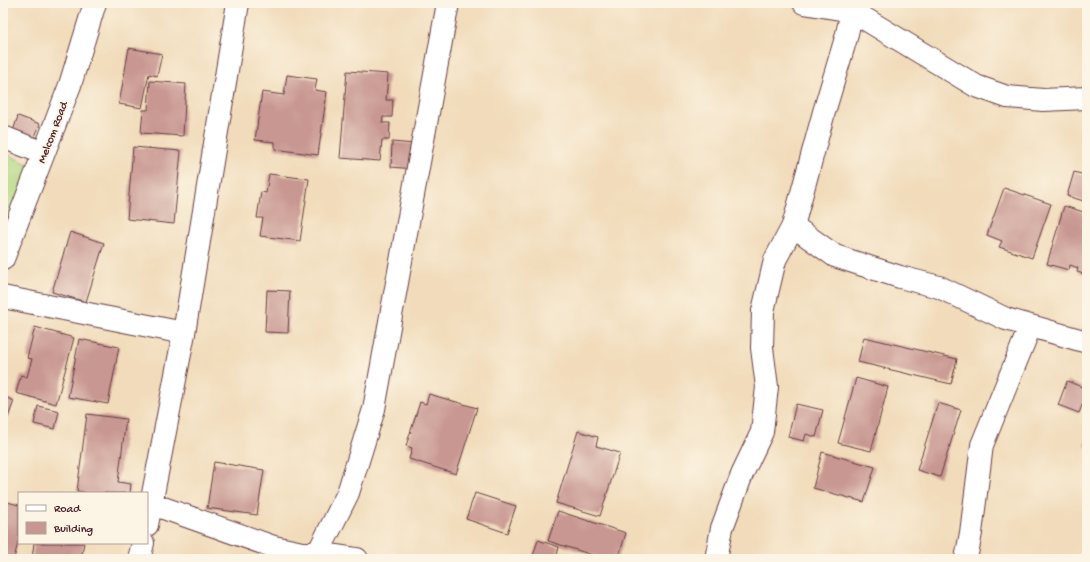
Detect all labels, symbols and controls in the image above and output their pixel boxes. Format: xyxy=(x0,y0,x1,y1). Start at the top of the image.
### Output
street label: Melcom Road xyxy=(36,99,72,166)
legend xyxy=(18,492,148,544)
text: Road xyxy=(54,503,81,517)
text: Building xyxy=(53,523,93,537)

